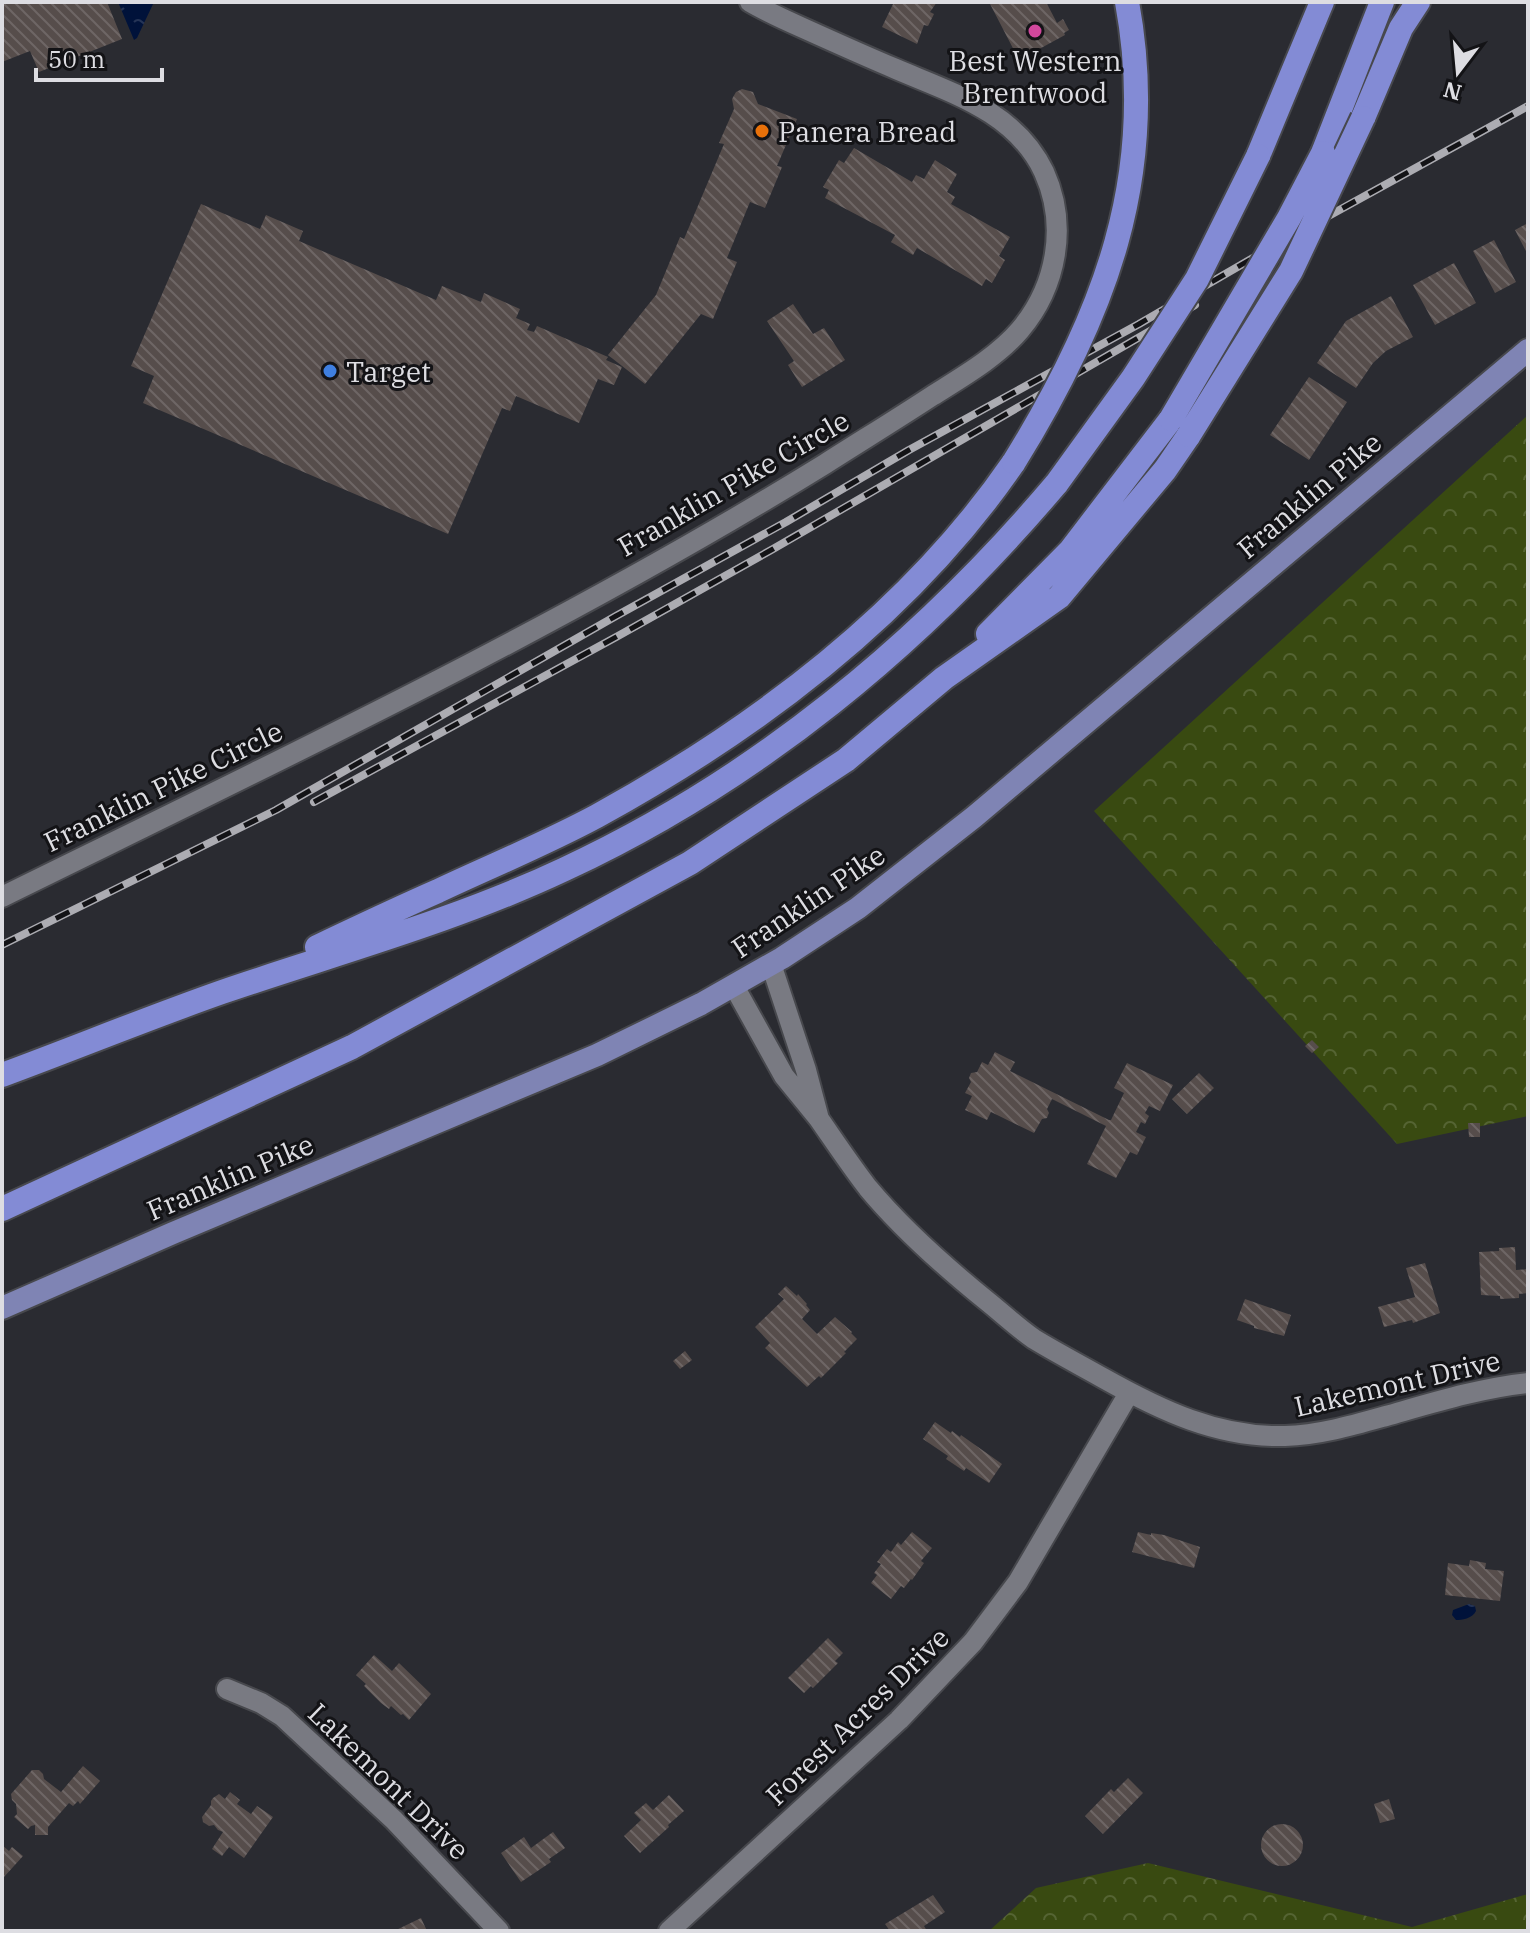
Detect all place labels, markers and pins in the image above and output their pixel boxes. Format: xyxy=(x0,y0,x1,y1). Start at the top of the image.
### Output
marker: Best Western Brentwood xyxy=(1026,22,1044,40)
place label: Best Western Brentwood xyxy=(948,42,1122,111)
place label: Panera Bread xyxy=(778,113,956,150)
marker: Panera Bread xyxy=(753,122,771,140)
place label: Target xyxy=(346,353,431,390)
marker: Target xyxy=(321,362,339,380)

